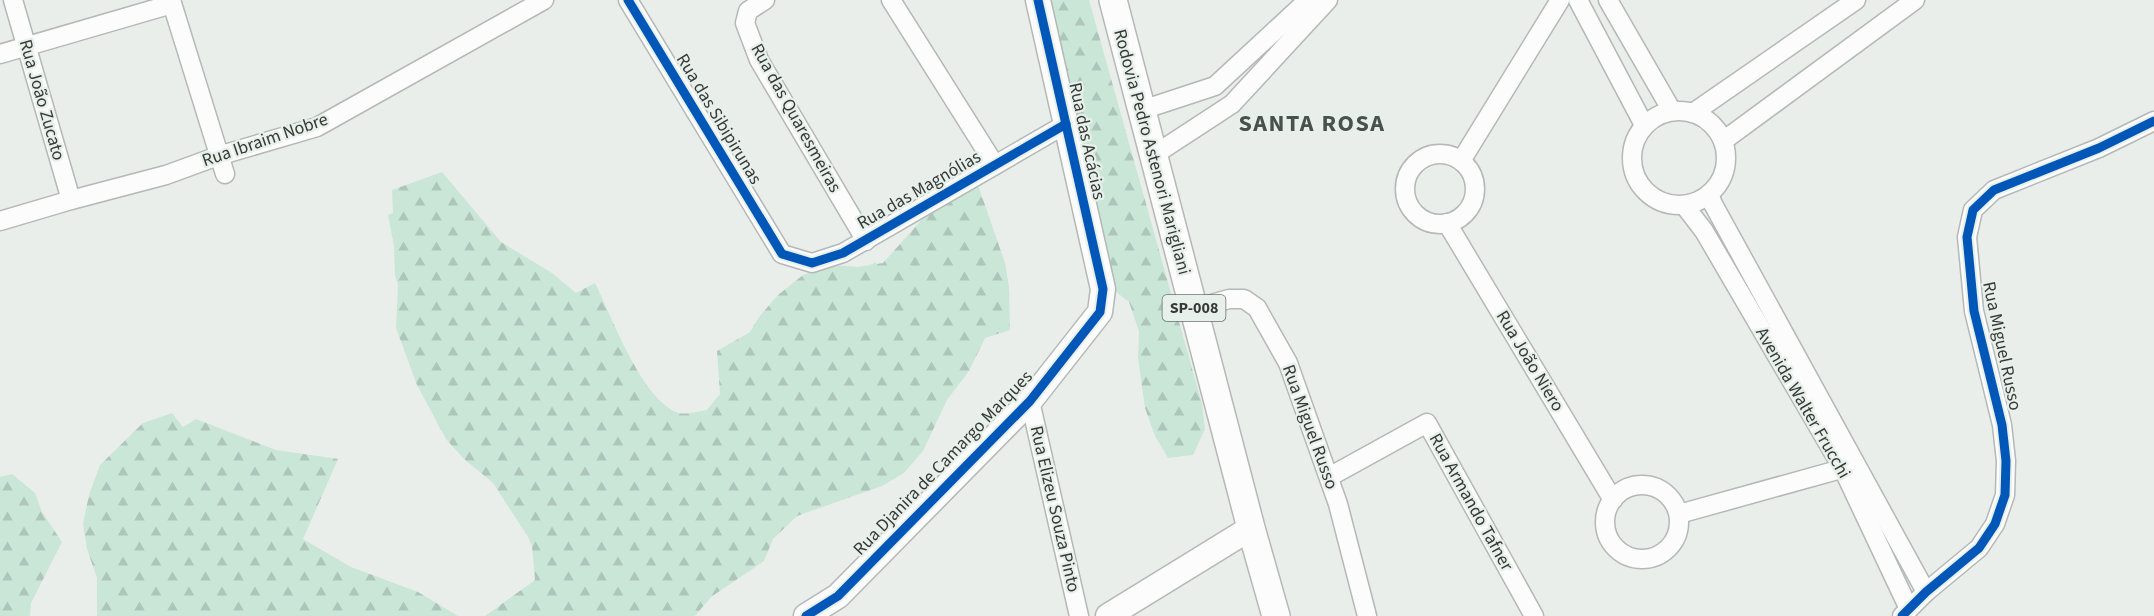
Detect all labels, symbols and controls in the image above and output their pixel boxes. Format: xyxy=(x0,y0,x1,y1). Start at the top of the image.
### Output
street label: Rodovia Pedro Astenori Marigliani xyxy=(1107,26,1197,278)
street label: Rua João Zucato xyxy=(13,37,71,163)
street label: Rua das Quaresmeiras xyxy=(745,39,847,197)
street label: Rua das Sibipirunas xyxy=(670,49,768,189)
street label: Rua das Acácias xyxy=(1062,80,1112,202)
district label: SANTA ROSA xyxy=(1238,106,1386,141)
street label: Rua Ibraim Nobre xyxy=(199,107,331,173)
street label: Rua das Magnólias xyxy=(852,144,986,236)
street label: Rua Miguel Russo xyxy=(1976,279,2028,413)
road number: SP-008 xyxy=(1162,295,1226,321)
street label: Rua João Niero xyxy=(1490,306,1570,416)
street label: Avenida Walter Frucchi xyxy=(1749,323,1857,483)
street label: Rua Miguel Russo xyxy=(1276,361,1344,493)
street label: Rua Djanira de Camargo Marques xyxy=(848,365,1038,561)
street label: Rua Elizeu Souza Pinto xyxy=(1024,423,1086,595)
street label: Rua Armando Tafner xyxy=(1423,429,1520,576)

